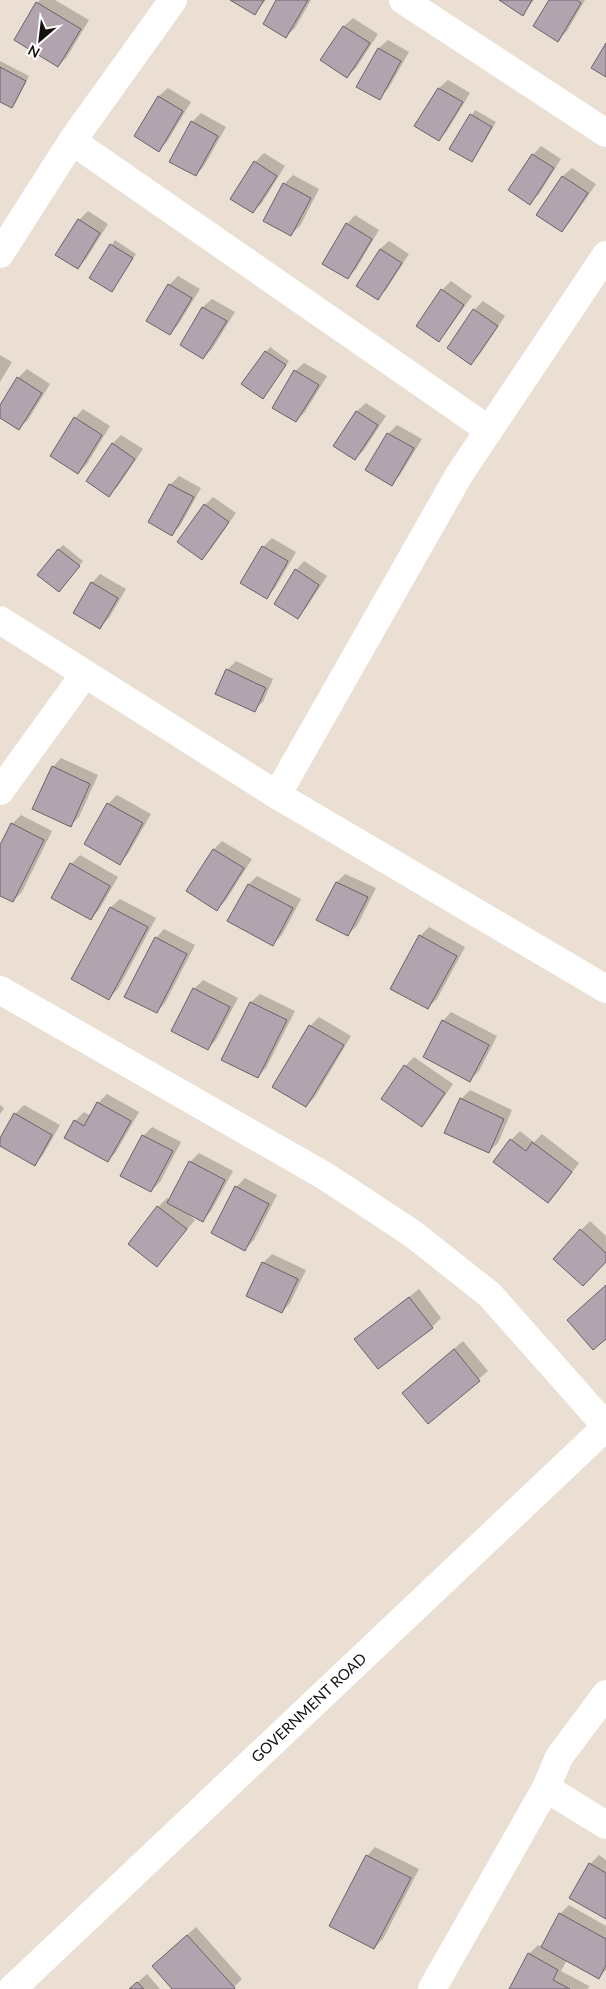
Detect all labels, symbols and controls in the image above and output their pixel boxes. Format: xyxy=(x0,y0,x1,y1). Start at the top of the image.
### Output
north arrow xyxy=(15,15,65,65)
text: N xyxy=(25,42,42,62)
street label: GOVERNMENT ROAD xyxy=(247,1649,370,1766)

